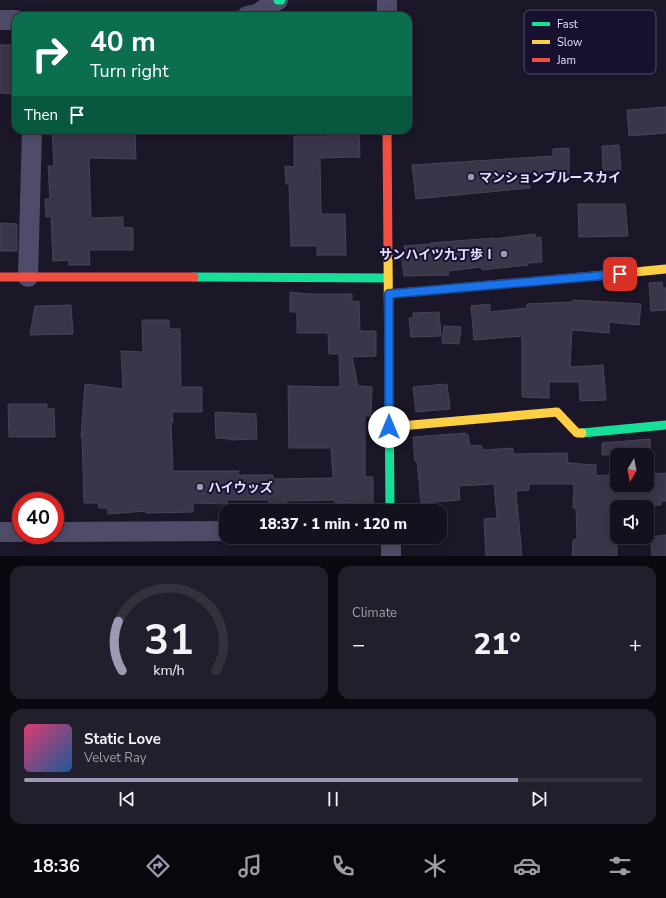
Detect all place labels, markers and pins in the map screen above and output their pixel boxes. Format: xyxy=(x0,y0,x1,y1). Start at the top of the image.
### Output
place label: マンションブルースカイ xyxy=(479,169,621,187)
marker: マンションブルースカイ xyxy=(466,172,476,182)
place label: サンハイツ九丁歩Ⅰ xyxy=(379,246,496,264)
marker: サンハイツ九丁歩Ⅰ xyxy=(499,249,509,259)
pin xyxy=(603,257,637,291)
place label: ハイウッズ xyxy=(208,479,273,497)
marker: ハイウッズ xyxy=(195,482,205,492)

